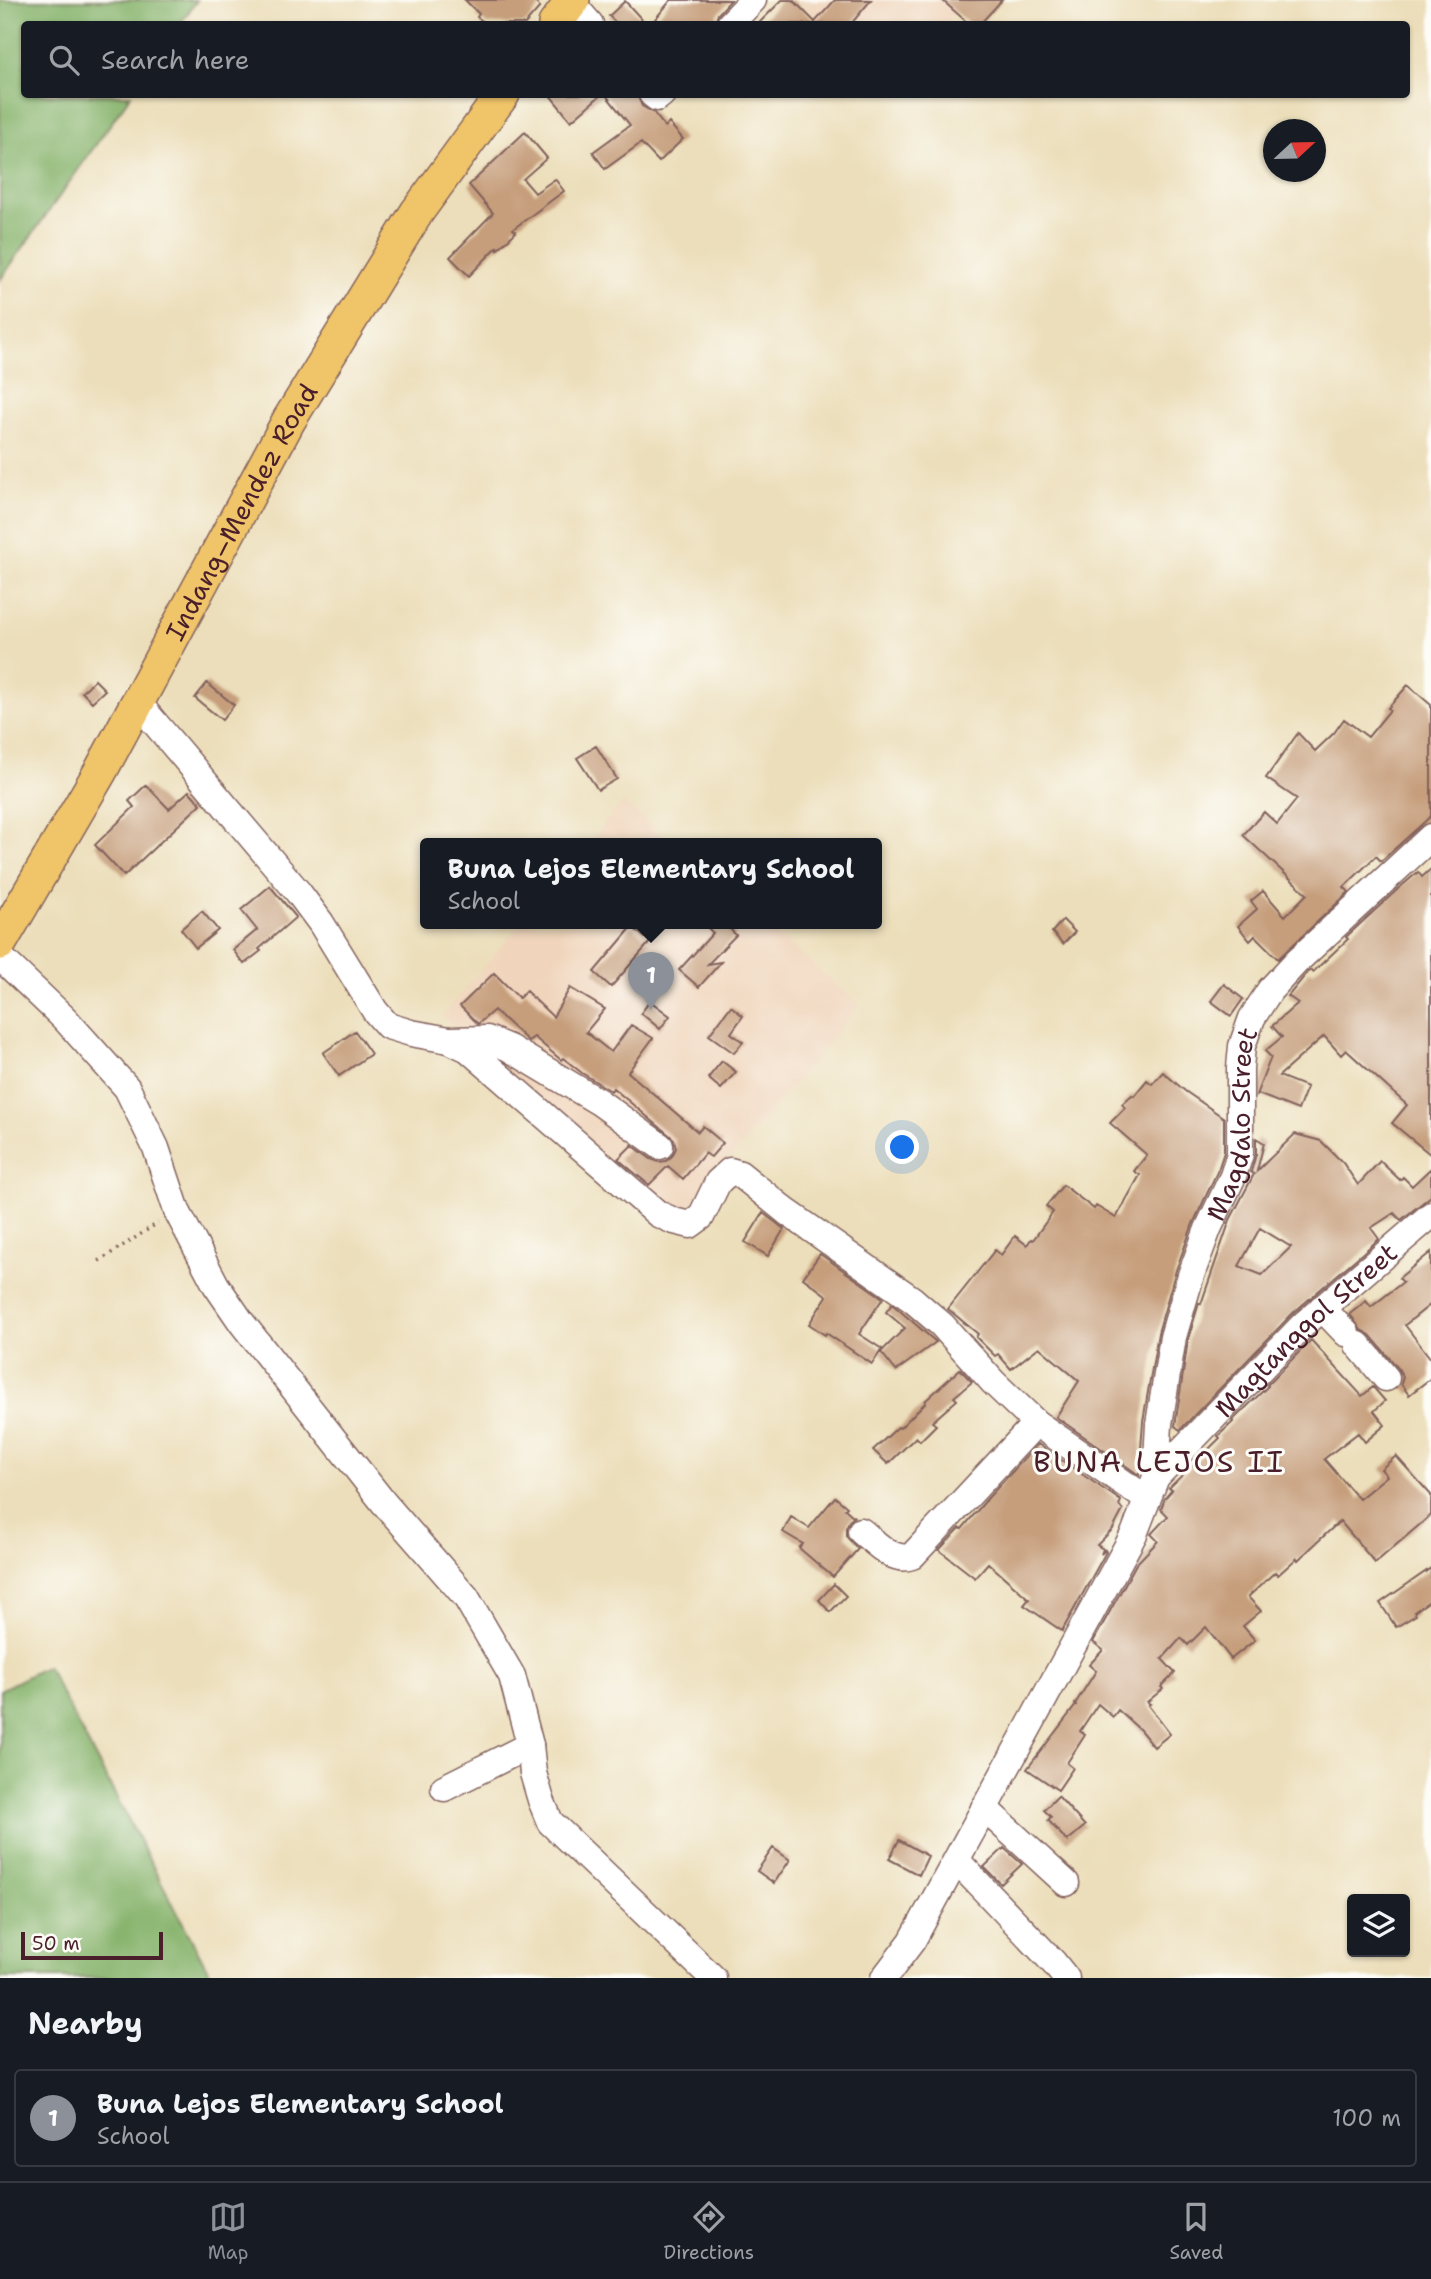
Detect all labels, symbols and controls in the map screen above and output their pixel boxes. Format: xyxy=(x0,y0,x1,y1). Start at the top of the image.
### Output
search box xyxy=(21,21,1410,98)
icon: search xyxy=(45,41,83,79)
text: Search here xyxy=(101,42,250,77)
north arrow xyxy=(1263,119,1326,182)
street label: Indang–Mendez Road xyxy=(157,377,325,646)
popup xyxy=(420,838,882,929)
text: Buna Lejos Elementary School xyxy=(448,851,854,886)
text: School xyxy=(448,886,520,916)
pin: 1 xyxy=(628,952,674,1010)
street label: Magdalo Street xyxy=(1197,1022,1265,1226)
your location xyxy=(885,1130,919,1164)
street label: Magtanggol Street xyxy=(1206,1235,1404,1424)
district label: BUNA LEJOS II xyxy=(1033,1441,1285,1482)
map controls xyxy=(1347,1894,1410,1957)
button: layers xyxy=(1347,1894,1410,1957)
scale bar xyxy=(21,1929,163,1961)
text: 50 m xyxy=(32,1931,80,1956)
text: Nearby xyxy=(28,2003,143,2044)
text: Buna Lejos Elementary School xyxy=(97,2086,504,2121)
text: 1 xyxy=(48,2103,58,2133)
text: 100 m xyxy=(1332,2103,1401,2133)
text: School xyxy=(97,2121,169,2151)
tab: Map xyxy=(208,2198,248,2265)
tab: Directions xyxy=(664,2198,754,2265)
tab: Saved xyxy=(1169,2198,1223,2265)

